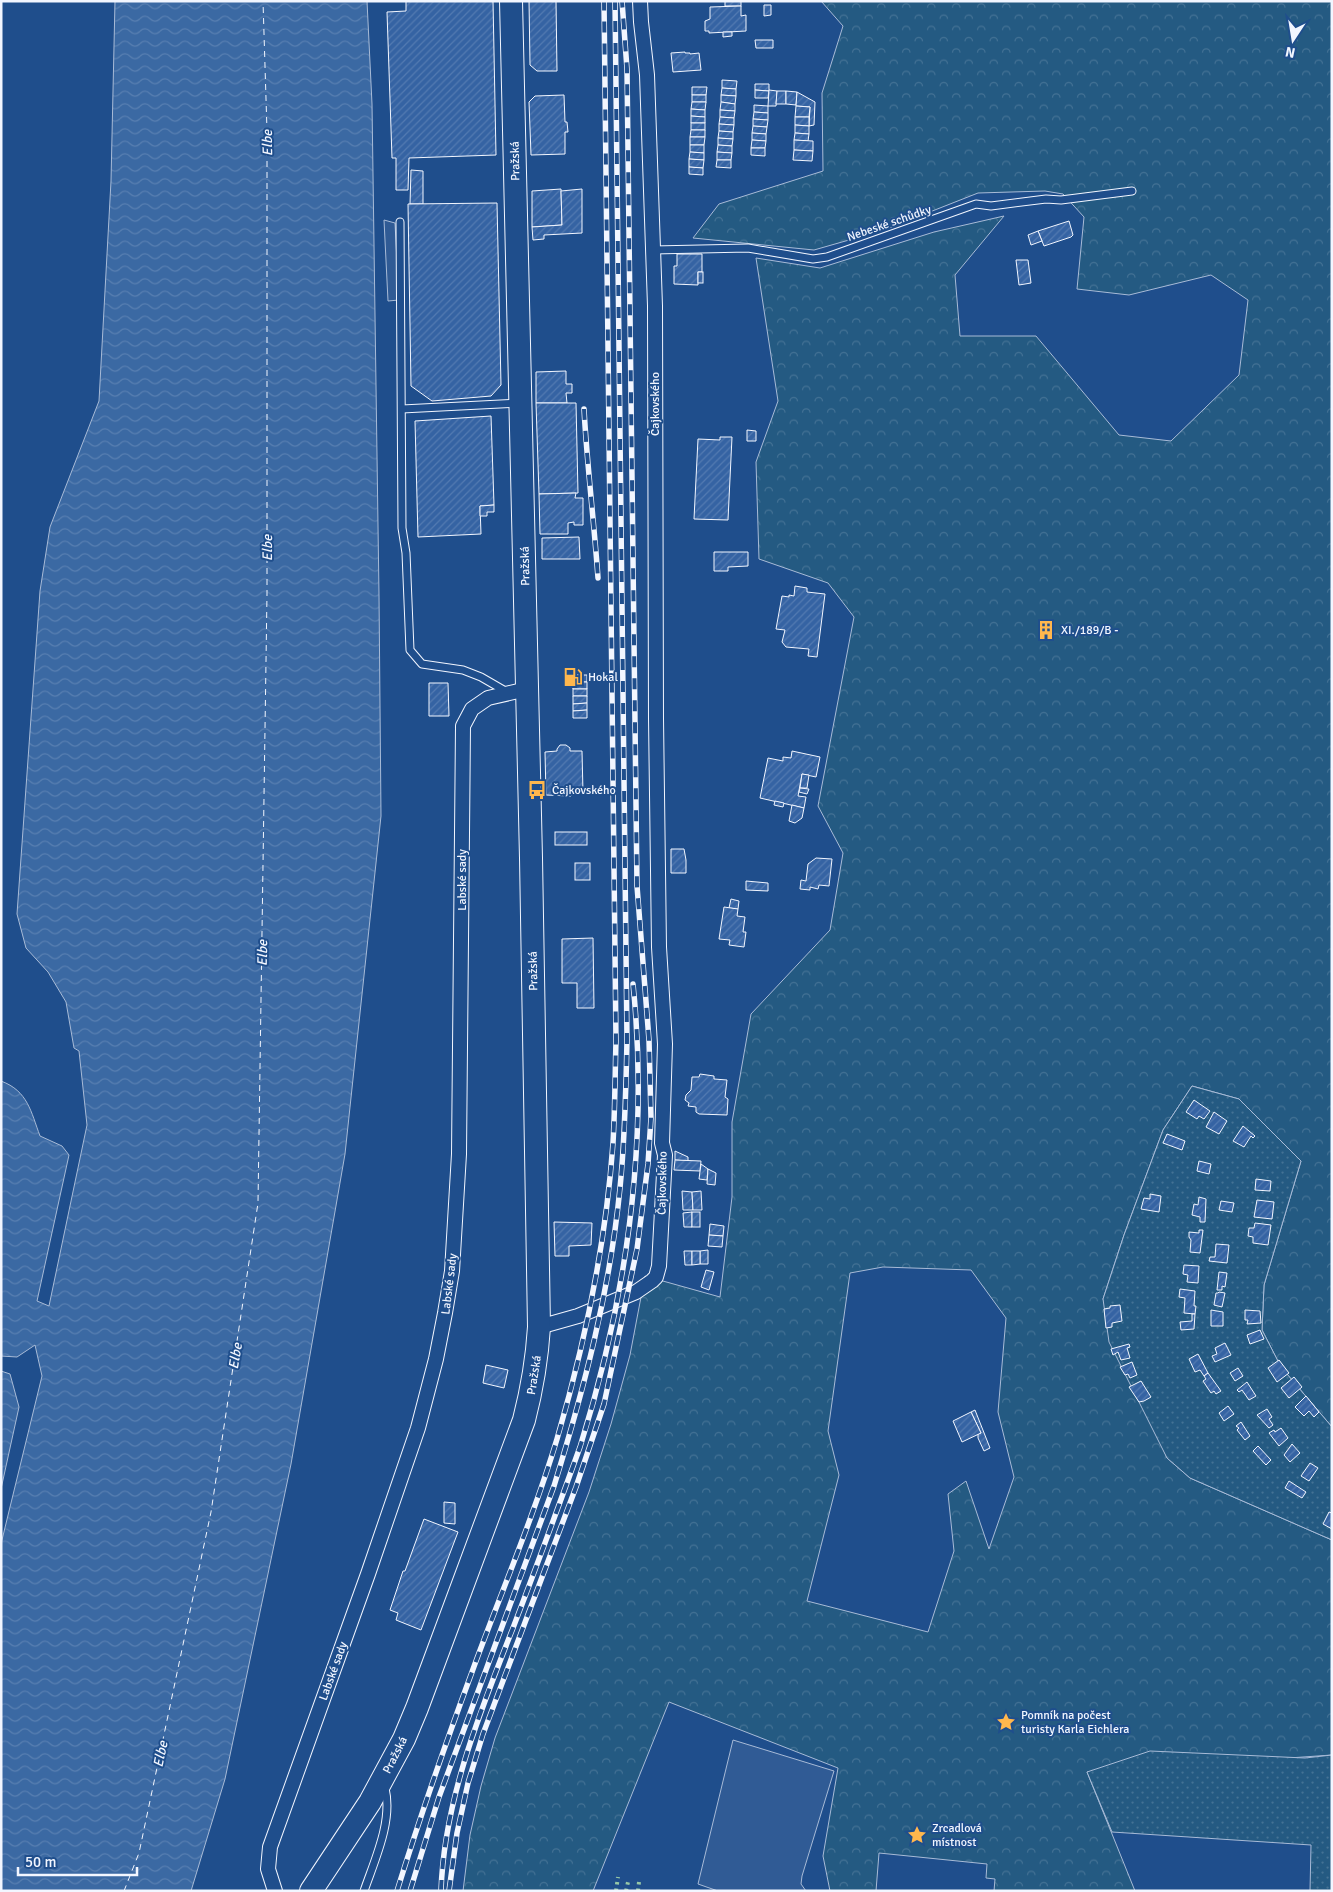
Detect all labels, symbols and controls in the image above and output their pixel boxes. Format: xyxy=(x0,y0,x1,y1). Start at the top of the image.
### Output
north arrow xyxy=(1268,15,1318,65)
text: N xyxy=(1284,43,1297,62)
water label: Elbe xyxy=(259,129,276,156)
street label: Pražská xyxy=(508,141,523,181)
street label: Nebeské schůdky xyxy=(845,202,934,245)
street label: Čajkovského xyxy=(648,372,663,436)
water label: Elbe xyxy=(259,534,276,561)
street label: Pražská xyxy=(518,546,533,586)
building icon: XI./189/B - xyxy=(1035,619,1057,641)
place label: XI./189/B - xyxy=(1061,623,1118,638)
fuel station icon: Hokal xyxy=(562,666,584,688)
place label: Hokal xyxy=(588,670,618,685)
bus stop icon: Čajkovského xyxy=(526,779,548,801)
place label: Čajkovského xyxy=(552,783,616,798)
street label: Labské sady xyxy=(455,849,470,911)
water label: Elbe xyxy=(254,939,271,966)
street label: Pražská xyxy=(526,951,541,991)
street label: Čajkovského xyxy=(654,1151,671,1215)
street label: Labské sady xyxy=(438,1252,461,1315)
water label: Elbe xyxy=(225,1341,246,1370)
street label: Pražská xyxy=(524,1354,545,1396)
street label: Labské sady xyxy=(316,1639,351,1703)
place label: Pomník na počest turisty Karla Eichlera xyxy=(1021,1708,1129,1737)
place icon: Pomník na počest turisty Karla Eichlera xyxy=(995,1711,1017,1733)
street label: Pražská xyxy=(380,1734,411,1776)
water label: Elbe xyxy=(149,1738,172,1769)
place label: Zrcadlová místnost xyxy=(932,1821,982,1850)
place icon: Zrcadlová místnost xyxy=(906,1824,928,1846)
scale bar xyxy=(18,1844,136,1876)
text: 50 m xyxy=(25,1853,56,1871)

